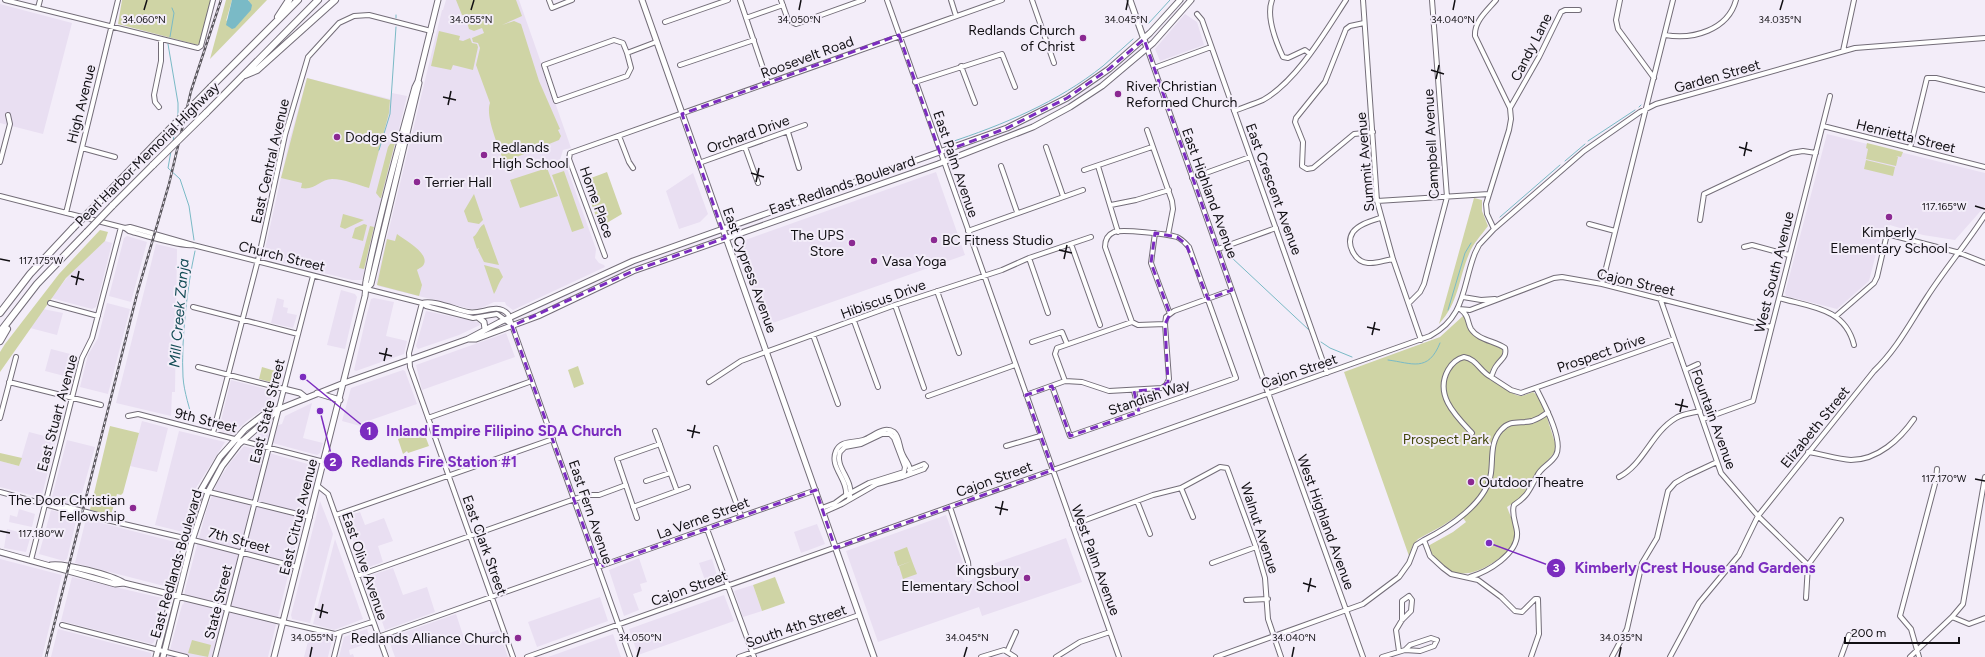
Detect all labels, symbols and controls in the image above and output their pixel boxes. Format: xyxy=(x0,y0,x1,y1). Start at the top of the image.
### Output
street label: Candy Lane xyxy=(1507,10,1556,84)
text: 34.060°N xyxy=(122,13,166,26)
text: 34.055°N xyxy=(449,13,493,26)
text: 34.050°N xyxy=(777,13,821,26)
text: 34.045°N xyxy=(1104,13,1148,26)
text: 34.040°N xyxy=(1431,13,1475,26)
text: 34.035°N xyxy=(1759,13,1801,26)
place label: Redlands Church of Christ xyxy=(968,22,1075,55)
street label: Roosevelt Road xyxy=(758,33,856,82)
marker: Redlands Church of Christ xyxy=(1078,33,1088,43)
street label: Garden Street xyxy=(1672,56,1762,97)
street label: High Avenue xyxy=(63,63,100,145)
street label: Pearl Harbor Memorial Highway xyxy=(72,78,223,230)
place label: River Christian Reformed Church xyxy=(1126,78,1238,111)
street label: Campbell Avenue xyxy=(1420,88,1443,199)
marker: River Christian Reformed Church xyxy=(1113,89,1123,99)
street label: East Central Avenue xyxy=(248,97,293,225)
street label: East Palm Avenue xyxy=(929,109,982,220)
street label: Summit Avenue xyxy=(1353,111,1378,212)
street label: Orchard Drive xyxy=(704,112,792,157)
street label: Henrietta Street xyxy=(1854,116,1957,157)
street label: East Crescent Avenue xyxy=(1242,121,1305,258)
street label: East Highland Avenue xyxy=(1178,126,1241,261)
place label: Dodge Stadium xyxy=(345,129,443,146)
marker: Dodge Stadium xyxy=(332,132,342,142)
place label: Redlands High School xyxy=(492,139,569,172)
marker: Redlands High School xyxy=(479,150,489,160)
street label: East Redlands Boulevard xyxy=(767,152,918,219)
street label: Home Place xyxy=(576,164,617,241)
place label: Terrier Hall xyxy=(425,174,492,191)
marker: Terrier Hall xyxy=(412,177,422,187)
text: 117.165°W xyxy=(1922,200,1967,213)
street label: East Cypress Avenue xyxy=(719,205,780,336)
street label: West South Avenue xyxy=(1751,209,1798,334)
marker: Kimberly Elementary School xyxy=(1884,212,1894,222)
place label: Kimberly Elementary School xyxy=(1830,224,1948,257)
place label: The UPS Store xyxy=(791,227,844,260)
place label: BC Fitness Studio xyxy=(942,232,1053,249)
marker: BC Fitness Studio xyxy=(929,235,939,245)
street label: Church Street xyxy=(237,238,327,275)
marker: The UPS Store xyxy=(847,238,857,248)
place label: Vasa Yoga xyxy=(882,253,947,270)
text: 117.175°W xyxy=(19,254,64,267)
marker: Vasa Yoga xyxy=(869,256,879,266)
water label: Mill Creek Zanja xyxy=(165,258,193,368)
street label: Cajon Street xyxy=(1595,265,1677,300)
street label: Hibiscus Drive xyxy=(838,276,928,323)
street label: Prospect Drive xyxy=(1555,330,1648,376)
street label: Cajon Street xyxy=(1259,350,1340,392)
street label: East Stuart Avenue xyxy=(34,352,81,473)
street label: East State Street xyxy=(246,357,289,465)
street label: Fountain Avenue xyxy=(1687,367,1740,472)
street label: Standish Way xyxy=(1106,375,1193,419)
street label: Elizabeth Street xyxy=(1777,383,1854,472)
street label: 9th Street xyxy=(173,405,239,436)
callout: Inland Empire Filipino SDA Church xyxy=(359,418,630,445)
text: Inland Empire Filipino SDA Church xyxy=(386,422,622,440)
text: 1 xyxy=(366,424,372,438)
park label: Prospect Park xyxy=(1403,431,1489,448)
callout: Redlands Fire Station #1 xyxy=(323,448,525,475)
street label: West Highland Avenue xyxy=(1293,452,1358,592)
text: Redlands Fire Station #1 xyxy=(351,453,517,471)
text: 2 xyxy=(330,455,337,469)
street label: East Citrus Avenue xyxy=(276,457,321,577)
street label: East Fern Avenue xyxy=(565,458,616,567)
street label: Cajon Street xyxy=(954,458,1034,501)
text: 117.170°W xyxy=(1922,472,1967,485)
place label: Outdoor Theatre xyxy=(1479,474,1584,491)
marker: Outdoor Theatre xyxy=(1466,477,1476,487)
street label: Walnut Avenue xyxy=(1237,480,1282,576)
street label: East Redlands Boulevard xyxy=(147,488,206,640)
place label: The Door Christian Fellowship xyxy=(8,492,125,525)
street label: East Clark Street xyxy=(459,493,511,598)
street label: La Verne Street xyxy=(654,494,752,543)
street label: West Palm Avenue xyxy=(1068,502,1124,618)
marker: The Door Christian Fellowship xyxy=(128,503,138,513)
street label: East Olive Avenue xyxy=(338,510,391,623)
street label: 7th Street xyxy=(206,524,272,557)
text: 117.180°W xyxy=(18,527,64,540)
callout: Kimberly Crest House and Gardens xyxy=(1546,554,1823,581)
text: Kimberly Crest House and Gardens xyxy=(1574,559,1816,577)
text: 3 xyxy=(1553,561,1560,575)
place label: Kingsbury Elementary School xyxy=(901,562,1020,595)
street label: State Street xyxy=(201,563,236,641)
street label: Cajon Street xyxy=(649,567,729,610)
marker: Kingsbury Elementary School xyxy=(1022,573,1032,583)
street label: South 4th Street xyxy=(743,601,849,652)
scale bar xyxy=(1845,619,1959,645)
text: 200 m xyxy=(1851,626,1886,640)
place label: Redlands Alliance Church xyxy=(351,630,510,647)
text: 34.055°N xyxy=(290,631,334,644)
text: 34.050°N xyxy=(618,631,662,644)
text: 34.045°N xyxy=(945,631,989,644)
text: 34.040°N xyxy=(1272,631,1316,644)
text: 34.035°N xyxy=(1600,631,1642,644)
marker: Redlands Alliance Church xyxy=(513,633,523,643)

